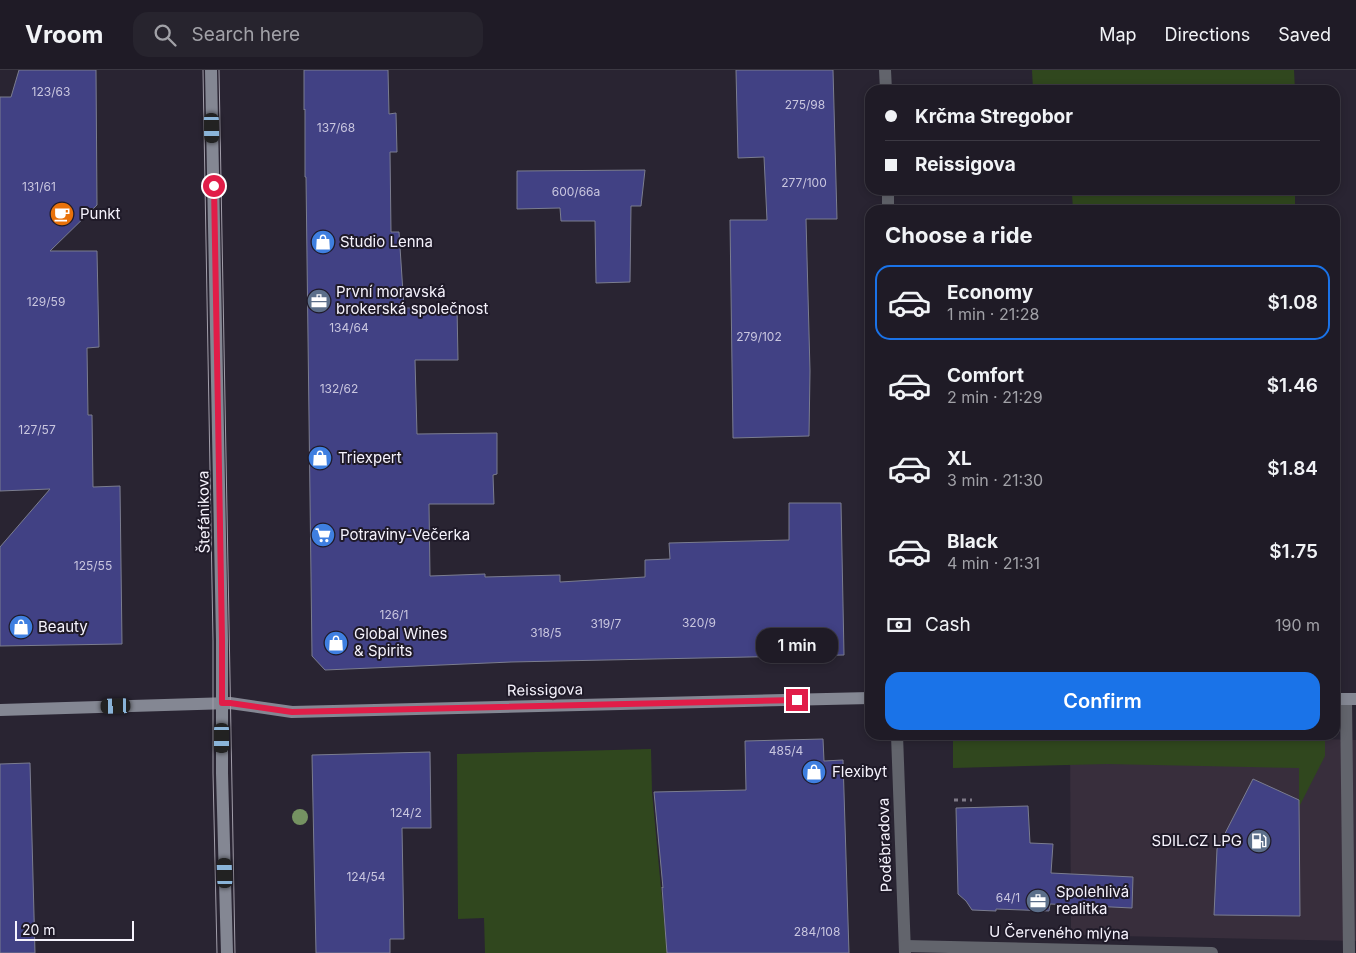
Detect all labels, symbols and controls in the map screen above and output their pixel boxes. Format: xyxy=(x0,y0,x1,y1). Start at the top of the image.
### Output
search box xyxy=(133,12,483,57)
text: Vroom xyxy=(25,20,103,49)
icon: search xyxy=(151,21,179,49)
text: Search here xyxy=(191,23,300,46)
text: Map xyxy=(1099,24,1137,45)
text: Directions xyxy=(1165,24,1250,45)
text: Saved xyxy=(1278,24,1331,45)
house number: 123/63 xyxy=(32,84,70,99)
house number: 275/98 xyxy=(785,97,825,112)
text: Krčma Stregobor xyxy=(915,105,1073,128)
car xyxy=(204,113,219,143)
house number: 137/68 xyxy=(317,120,355,135)
text: Reissigova xyxy=(915,153,1016,176)
route start xyxy=(203,175,225,197)
house number: 277/100 xyxy=(781,175,827,190)
house number: 131/61 xyxy=(22,179,56,194)
house number: 600/66a xyxy=(552,184,600,199)
cafe icon: Punkt xyxy=(49,201,75,227)
place label: Punkt xyxy=(80,204,121,223)
text: Choose a ride xyxy=(885,222,1033,248)
shop icon: Studio Lenna xyxy=(310,229,336,255)
place label: Studio Lenna xyxy=(340,232,433,251)
icon: car xyxy=(887,280,932,325)
text: Economy xyxy=(947,281,1033,304)
place label: První moravská brokerská společnost xyxy=(336,282,488,318)
office icon: První moravská brokerská společnost xyxy=(306,288,332,314)
text: $1.08 xyxy=(1267,291,1318,314)
house number: 129/59 xyxy=(27,294,65,309)
text: 1 min · 21:28 xyxy=(947,304,1040,324)
house number: 134/64 xyxy=(329,320,369,335)
house number: 279/102 xyxy=(736,329,782,344)
icon: car xyxy=(887,363,932,408)
text: Comfort xyxy=(947,364,1024,387)
text: $1.46 xyxy=(1267,374,1318,397)
house number: 132/62 xyxy=(320,381,358,396)
text: 2 min · 21:29 xyxy=(947,387,1043,407)
house number: 127/57 xyxy=(18,422,56,437)
shop icon: Triexpert xyxy=(307,445,333,471)
icon: car xyxy=(887,446,932,491)
text: XL xyxy=(947,447,972,470)
place label: Triexpert xyxy=(338,448,402,467)
text: $1.84 xyxy=(1267,457,1318,480)
street label: Štefánikova xyxy=(193,470,214,554)
text: 3 min · 21:30 xyxy=(947,470,1043,490)
supermarket icon: Potraviny-Večerka xyxy=(310,522,336,548)
place label: Potraviny-Večerka xyxy=(340,525,470,544)
icon: car xyxy=(887,529,932,574)
text: Black xyxy=(947,530,998,553)
text: $1.75 xyxy=(1269,540,1318,563)
text: 4 min · 21:31 xyxy=(947,553,1040,573)
house number: 125/55 xyxy=(74,558,112,573)
house number: 126/1 xyxy=(380,607,408,622)
icon: cash xyxy=(885,611,913,639)
text: Cash xyxy=(925,613,971,636)
shop icon: Beauty xyxy=(8,614,34,640)
house number: 320/9 xyxy=(682,615,716,630)
text: 190 m xyxy=(1275,615,1320,635)
house number: 319/7 xyxy=(591,616,622,631)
place label: Beauty xyxy=(38,617,88,636)
place label: Global Wines & Spirits xyxy=(354,624,447,660)
house number: 318/5 xyxy=(530,625,562,640)
callout: 1 min xyxy=(756,628,838,662)
shop icon: Global Wines & Spirits xyxy=(323,630,349,656)
text: 1 min xyxy=(777,635,817,655)
button: Confirm xyxy=(885,672,1320,730)
street label: Reissigova xyxy=(507,679,583,700)
route end xyxy=(786,689,808,711)
car xyxy=(100,698,131,714)
car xyxy=(214,723,229,753)
house number: 485/4 xyxy=(769,743,804,758)
shop icon: Flexibyt xyxy=(801,759,827,785)
place label: Flexibyt xyxy=(832,762,887,781)
street label: Poděbradova xyxy=(873,798,896,892)
house number: 124/2 xyxy=(390,805,422,820)
fuel station icon: SDIL.CZ LPG xyxy=(1246,828,1272,854)
place label: SDIL.CZ LPG xyxy=(1152,831,1242,850)
car xyxy=(216,858,233,888)
house number: 124/54 xyxy=(346,869,386,884)
place label: Spolehlivá realitka xyxy=(1056,882,1129,918)
office icon: Spolehlivá realitka xyxy=(1025,888,1051,914)
house number: 64/1 xyxy=(996,890,1020,905)
scale bar xyxy=(15,918,134,941)
text: 20 m xyxy=(22,921,56,938)
street label: U Červeného mlýna xyxy=(989,922,1129,943)
house number: 284/108 xyxy=(794,924,840,939)

